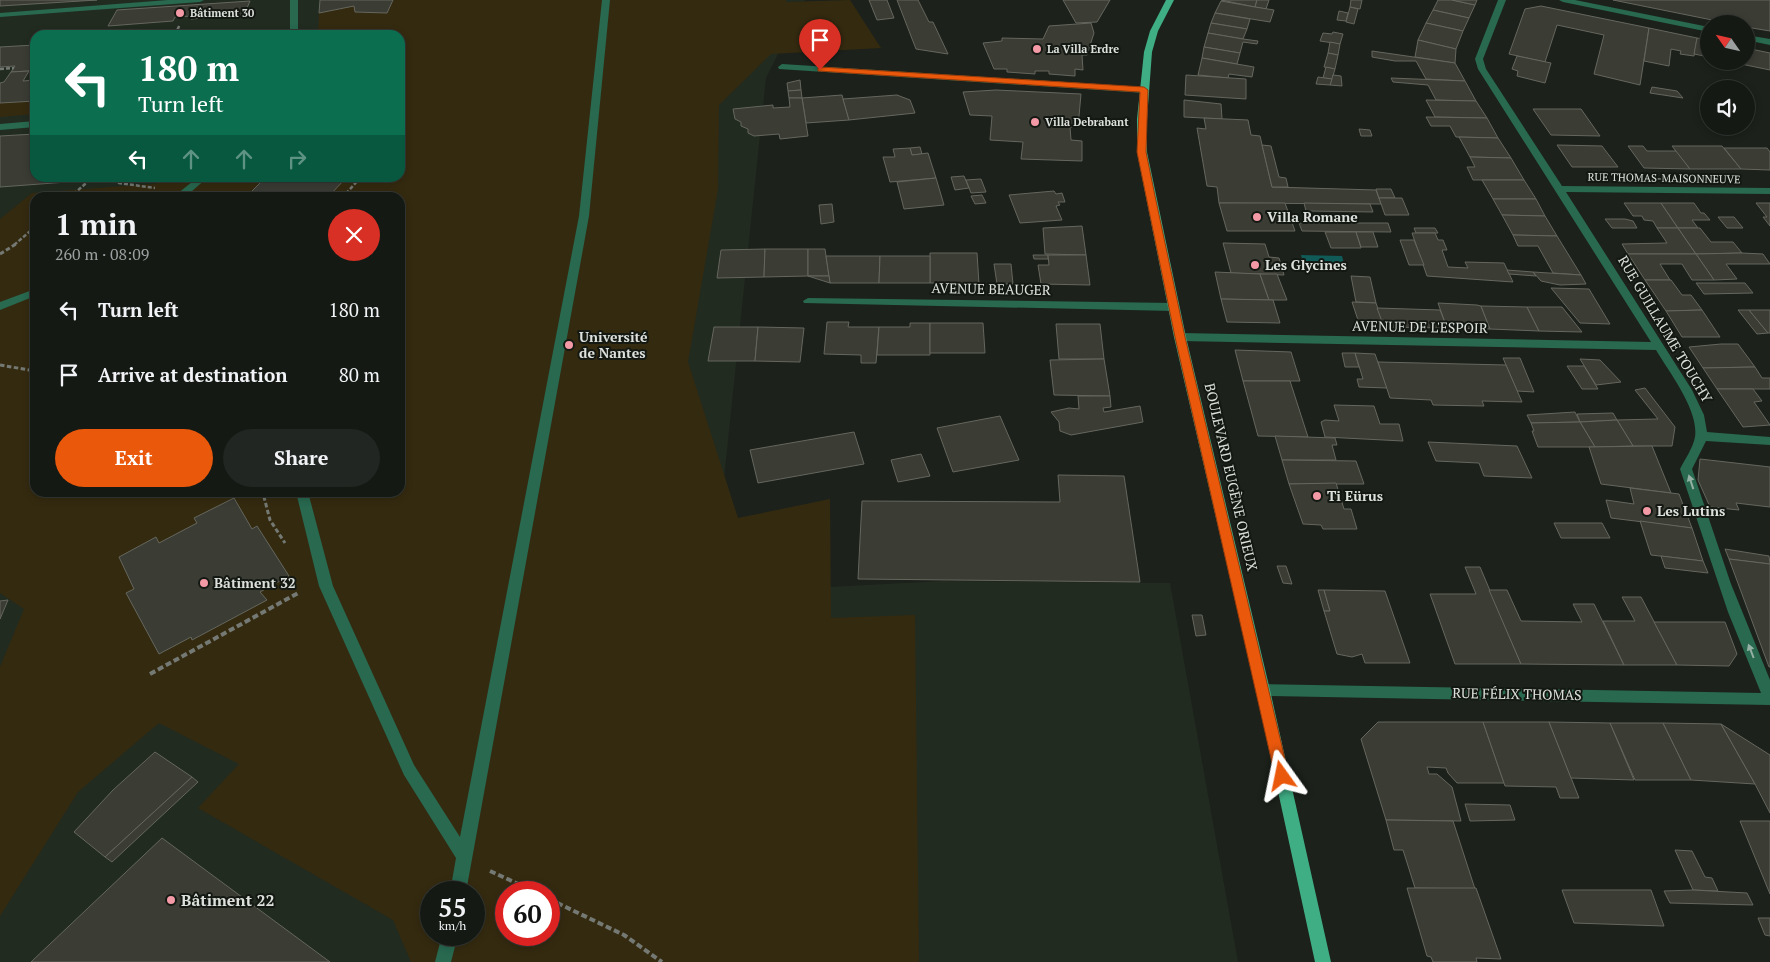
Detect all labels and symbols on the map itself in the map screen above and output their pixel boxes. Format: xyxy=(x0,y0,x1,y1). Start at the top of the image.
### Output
place label: Bâtiment 30 xyxy=(190,6,254,20)
marker: Bâtiment 30 xyxy=(174,7,186,19)
north arrow xyxy=(1700,15,1755,70)
pin xyxy=(799,19,841,70)
place label: La Villa Erdre xyxy=(1047,42,1119,56)
marker: La Villa Erdre xyxy=(1031,43,1043,55)
place label: Villa Debrabant xyxy=(1045,115,1129,129)
marker: Villa Debrabant xyxy=(1029,116,1041,128)
street label: RUE THOMAS-MAISONNEUVE xyxy=(1587,170,1741,186)
place label: Villa Romane xyxy=(1267,207,1358,226)
marker: Villa Romane xyxy=(1251,211,1263,223)
street label: RUE GUILLAUME TOUCHY xyxy=(1614,252,1717,407)
place label: Les Glycines xyxy=(1265,255,1347,274)
marker: Les Glycines xyxy=(1249,259,1261,271)
street label: AVENUE BEAUGER xyxy=(931,278,1051,299)
street label: AVENUE DE L'ESPOIR xyxy=(1352,316,1488,337)
place label: Université de Nantes xyxy=(579,327,648,362)
marker: Université de Nantes xyxy=(563,339,575,351)
street label: BOULEVARD EUGÈNE ORIEUX xyxy=(1201,381,1263,573)
one-way arrow xyxy=(1686,474,1694,489)
place label: Ti Eürus xyxy=(1327,486,1383,505)
marker: Ti Eürus xyxy=(1311,490,1323,502)
place label: Les Lutins xyxy=(1657,501,1725,520)
marker: Les Lutins xyxy=(1641,505,1653,517)
place label: Bâtiment 32 xyxy=(214,573,296,592)
marker: Bâtiment 32 xyxy=(198,577,210,589)
one-way arrow xyxy=(1747,643,1755,658)
street label: RUE FÉLIX THOMAS xyxy=(1452,683,1582,704)
position arrow xyxy=(1255,749,1307,801)
speed limit sign: 60 xyxy=(495,881,560,946)
place label: Bâtiment 22 xyxy=(181,889,274,911)
marker: Bâtiment 22 xyxy=(165,894,177,906)

